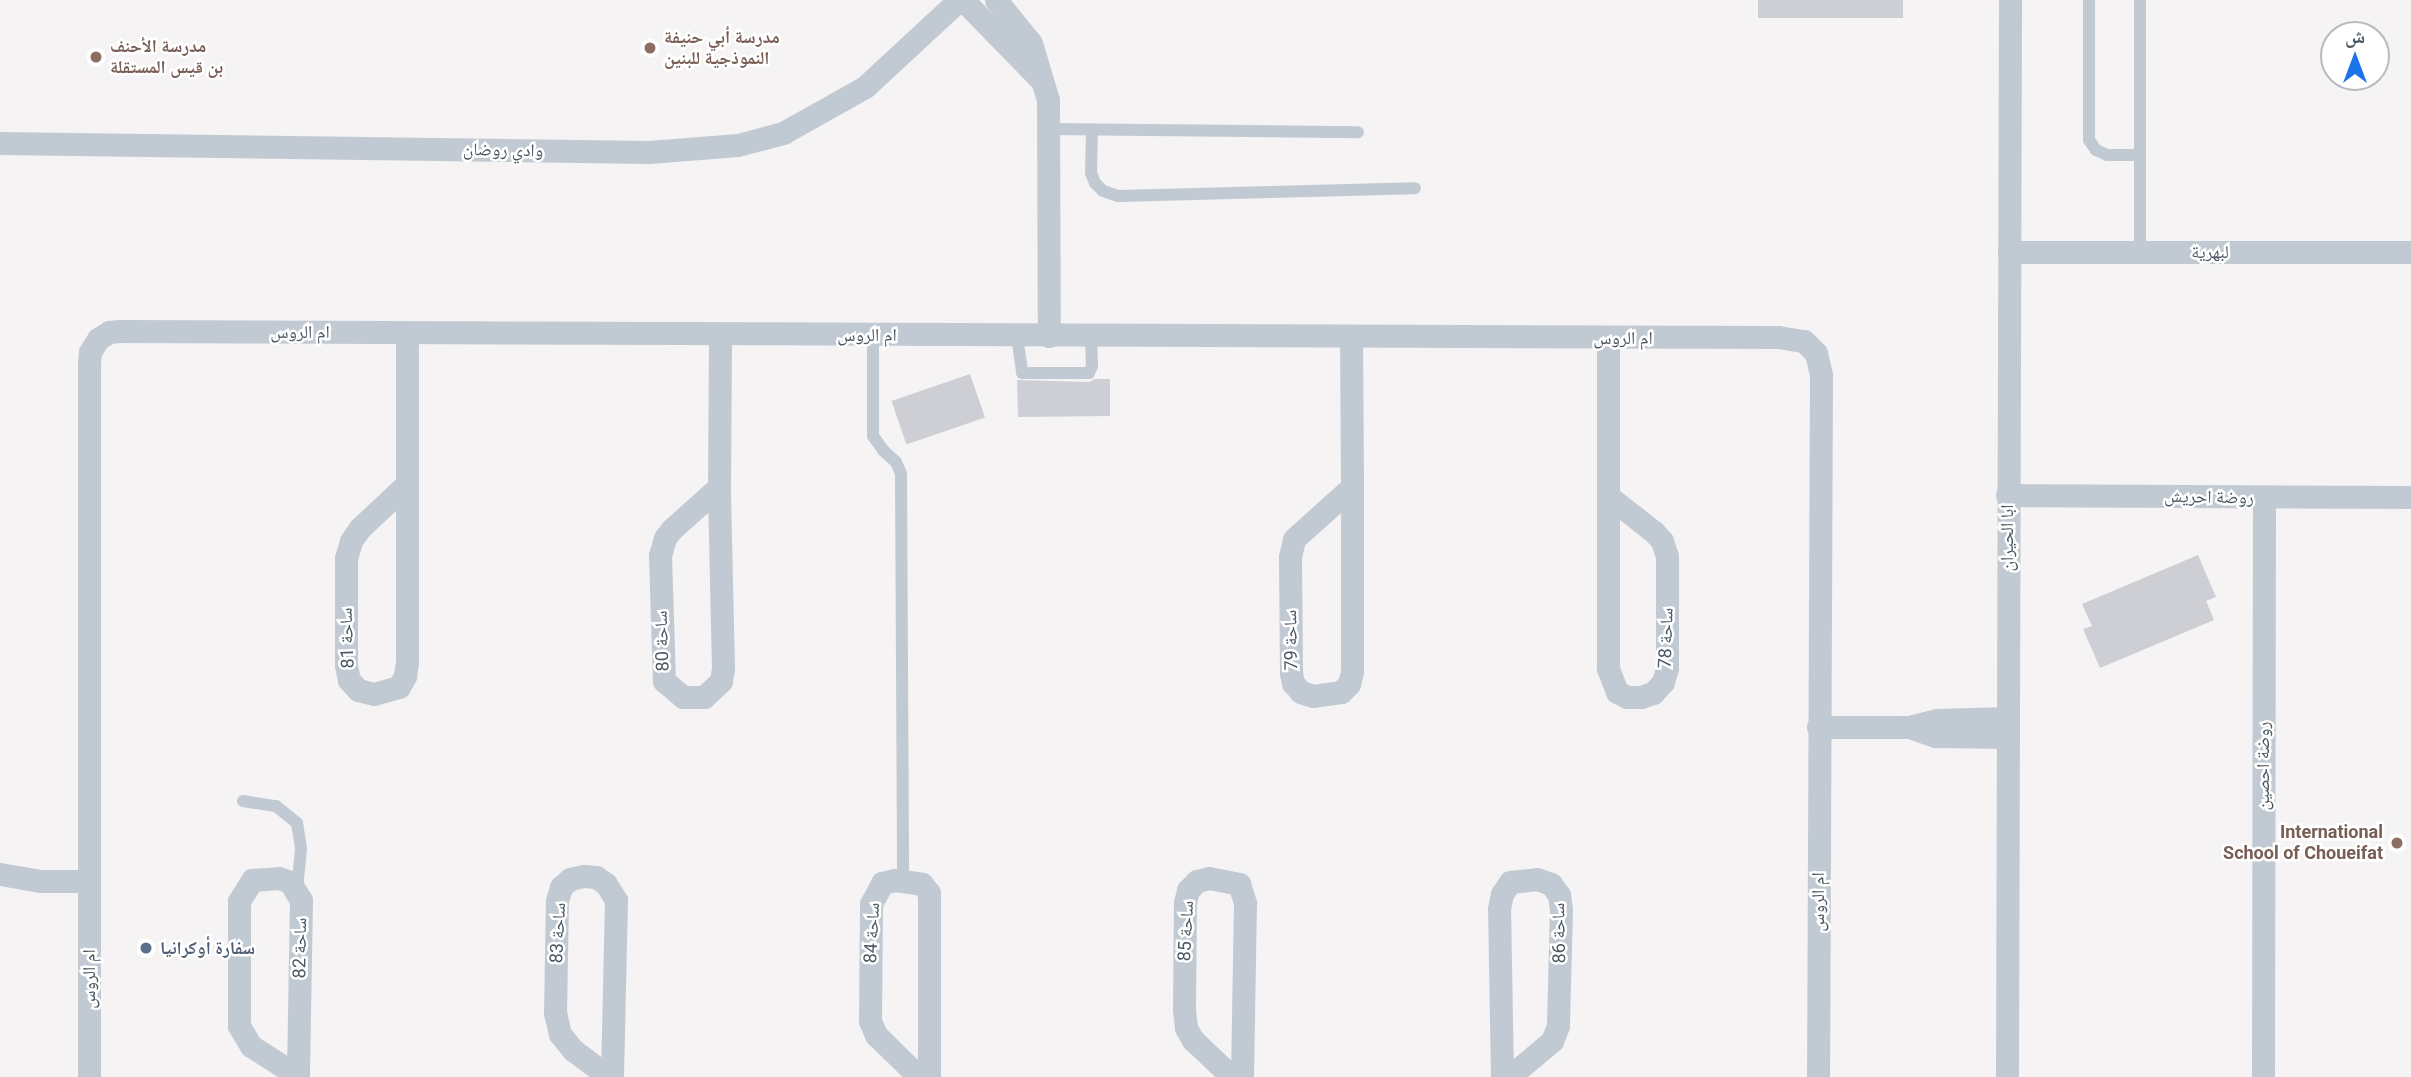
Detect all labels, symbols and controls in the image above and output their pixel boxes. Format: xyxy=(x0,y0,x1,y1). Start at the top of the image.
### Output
north arrow xyxy=(2320,21,2390,91)
text: ش xyxy=(2345,25,2365,48)
place label: مدرسة أبي حنيفة النموذجية للبنين xyxy=(664,27,780,70)
place label: مدرسة الأحنف بن قيس المستقلة xyxy=(110,36,223,78)
marker: مدرسة أبي حنيفة النموذجية للبنين xyxy=(642,40,658,56)
marker: مدرسة الأحنف بن قيس المستقلة xyxy=(88,49,104,65)
street label: وادي روضان xyxy=(463,139,543,161)
street label: لبهرية xyxy=(2191,241,2229,263)
street label: ام الروس xyxy=(270,321,330,343)
street label: ام الروس xyxy=(837,324,897,346)
street label: ام الروس xyxy=(1593,327,1653,349)
street label: روضة احريش xyxy=(2164,485,2254,509)
street label: ابا الحيران xyxy=(1996,505,2018,571)
street label: ساحة 81 xyxy=(335,607,359,669)
street label: ساحة 78 xyxy=(1654,607,1678,669)
street label: ساحة 79 xyxy=(1280,609,1302,671)
street label: ساحة 80 xyxy=(650,610,674,672)
street label: روضة احصين xyxy=(2252,722,2274,810)
place label: International School of Choueifat xyxy=(2223,822,2383,864)
marker: International School of Choueifat xyxy=(2389,835,2405,851)
street label: ام الروس xyxy=(1807,872,1829,932)
street label: ساحة 85 xyxy=(1174,900,1198,962)
street label: ساحة 83 xyxy=(546,902,570,964)
street label: ساحة 84 xyxy=(860,902,884,964)
street label: ساحة 86 xyxy=(1548,902,1570,964)
street label: ساحة 82 xyxy=(289,917,311,979)
place label: سفارة أوكرانيا xyxy=(160,937,255,959)
marker: سفارة أوكرانيا xyxy=(138,940,154,956)
street label: ام الروس xyxy=(78,949,100,1009)

